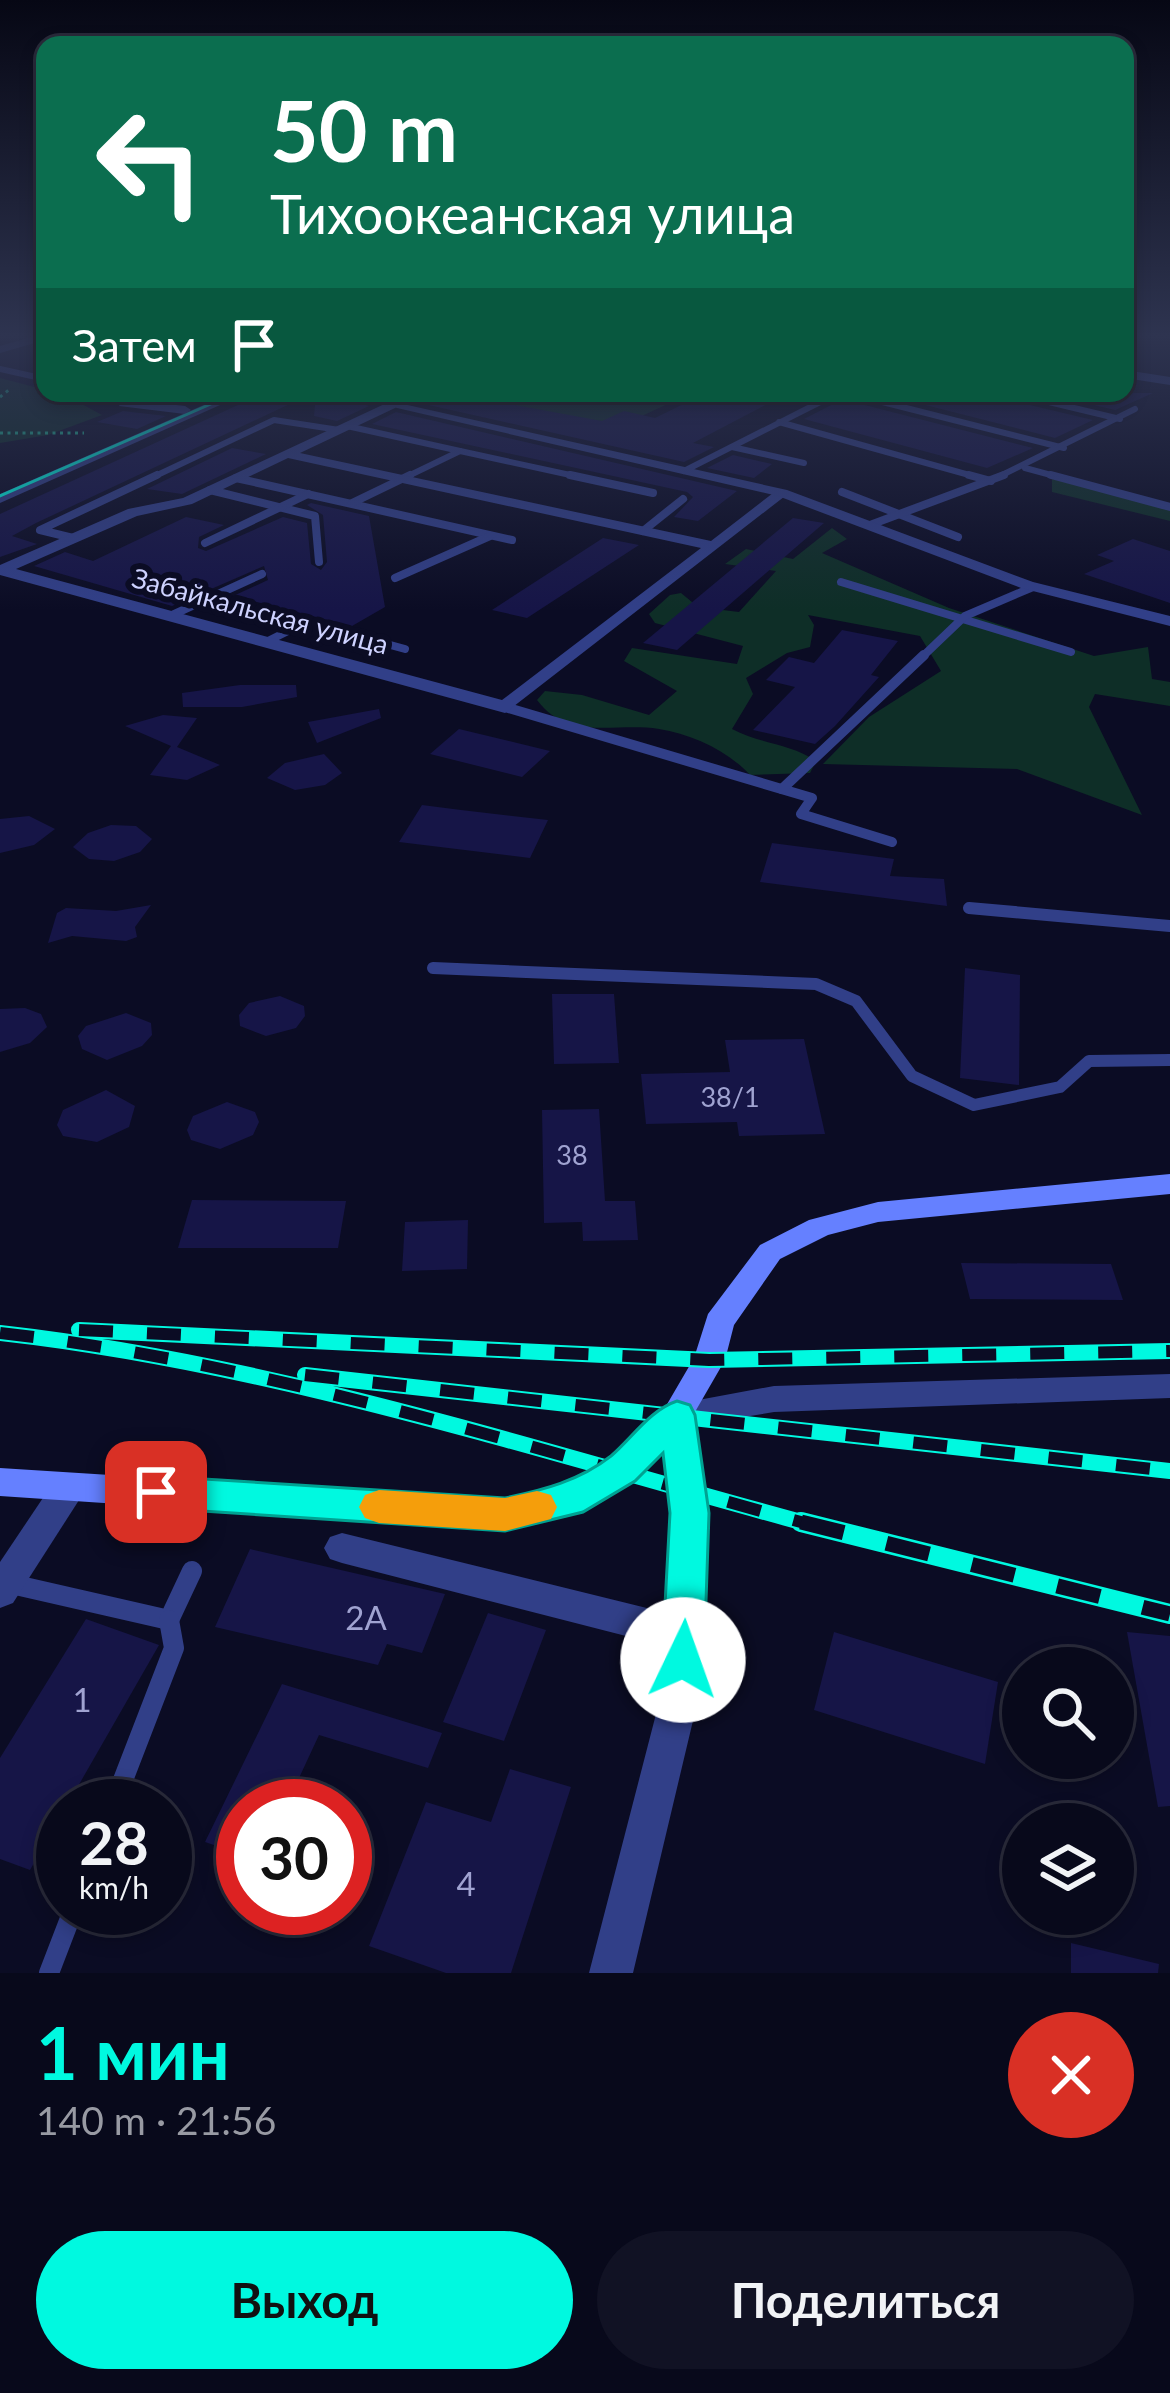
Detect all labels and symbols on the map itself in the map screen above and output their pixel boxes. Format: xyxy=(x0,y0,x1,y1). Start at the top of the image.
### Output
street label: Забайкальская улица xyxy=(129,560,392,661)
house number: 38/1 xyxy=(700,1080,760,1113)
house number: 38 xyxy=(556,1138,588,1171)
pin xyxy=(105,1441,207,1543)
house number: 2А xyxy=(345,1597,387,1637)
position arrow xyxy=(620,1597,746,1723)
house number: 1 xyxy=(72,1679,92,1719)
speed limit sign: 30 xyxy=(216,1779,372,1935)
house number: 4 xyxy=(456,1863,476,1903)

